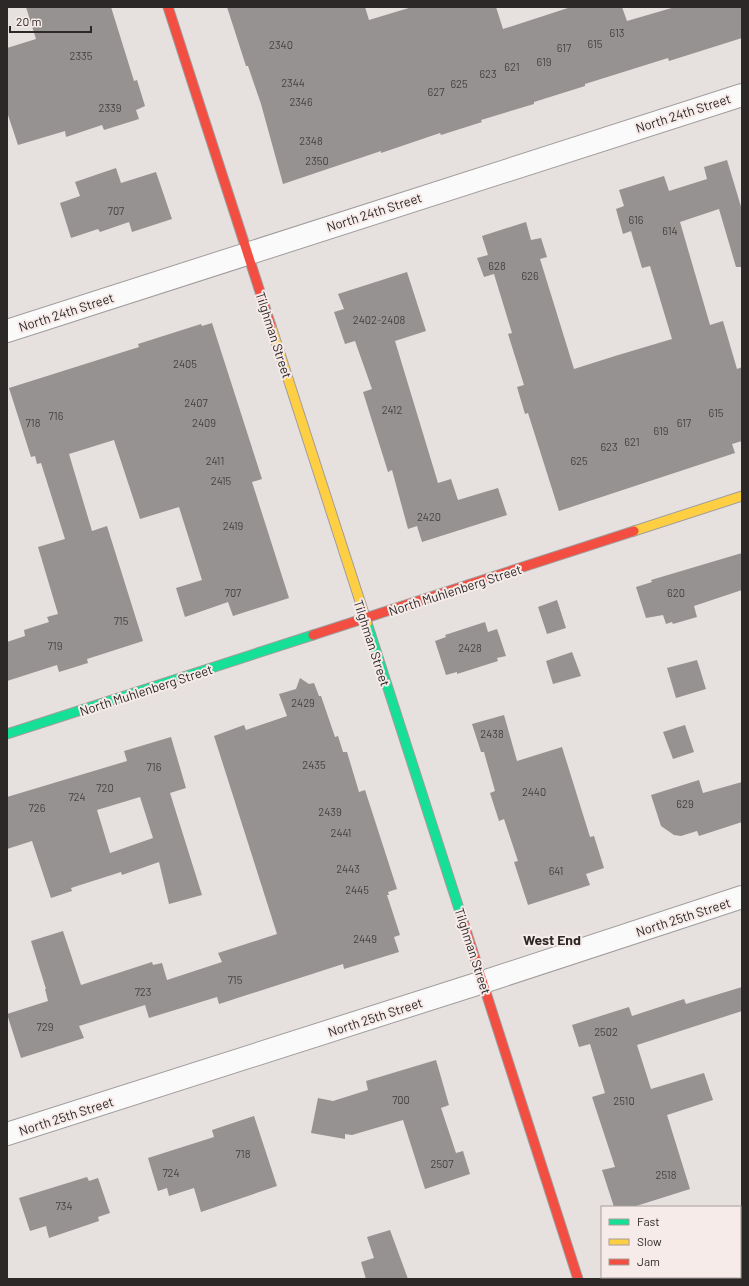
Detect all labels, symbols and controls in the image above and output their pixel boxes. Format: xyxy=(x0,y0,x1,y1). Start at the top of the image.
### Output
scale bar xyxy=(10,8,91,34)
text: 20 m xyxy=(16,14,42,28)
house number: 613 xyxy=(610,26,624,39)
house number: 615 xyxy=(588,37,603,50)
house number: 2340 xyxy=(269,38,293,51)
house number: 617 xyxy=(557,41,571,54)
house number: 2335 xyxy=(70,49,93,62)
house number: 619 xyxy=(536,55,552,68)
house number: 621 xyxy=(504,60,520,73)
house number: 623 xyxy=(479,67,497,80)
house number: 2344 xyxy=(281,76,305,89)
house number: 625 xyxy=(450,77,468,90)
house number: 627 xyxy=(428,85,444,98)
street label: North 24th Street xyxy=(633,90,733,136)
house number: 2346 xyxy=(289,95,313,108)
house number: 2339 xyxy=(99,101,122,114)
house number: 2348 xyxy=(299,134,323,147)
house number: 2350 xyxy=(305,154,329,167)
street label: North 24th Street xyxy=(324,189,424,235)
house number: 707 xyxy=(108,204,124,217)
house number: 616 xyxy=(629,213,644,226)
house number: 614 xyxy=(662,224,678,237)
house number: 628 xyxy=(488,259,506,272)
house number: 626 xyxy=(521,269,539,282)
street label: North 24th Street xyxy=(16,289,116,335)
street label: Tilghman Street xyxy=(252,290,296,380)
house number: 2402-2408 xyxy=(353,313,405,326)
house number: 2405 xyxy=(173,357,197,370)
house number: 2407 xyxy=(184,396,208,409)
house number: 2412 xyxy=(382,403,402,416)
house number: 615 xyxy=(709,406,724,419)
house number: 716 xyxy=(49,409,64,422)
house number: 718 xyxy=(26,416,41,429)
house number: 2409 xyxy=(192,416,216,429)
house number: 617 xyxy=(677,416,691,429)
house number: 619 xyxy=(653,424,669,437)
house number: 621 xyxy=(624,435,640,448)
house number: 623 xyxy=(600,440,618,453)
house number: 2411 xyxy=(206,454,224,467)
house number: 625 xyxy=(570,454,588,467)
house number: 2415 xyxy=(211,474,232,487)
house number: 2420 xyxy=(417,510,441,523)
house number: 2419 xyxy=(223,519,244,532)
street label: North Muhlenberg Street xyxy=(386,561,524,619)
house number: 707 xyxy=(225,586,241,599)
house number: 620 xyxy=(667,586,685,599)
street label: Tilghman Street xyxy=(350,598,394,688)
house number: 715 xyxy=(114,614,129,627)
house number: 719 xyxy=(48,639,63,652)
house number: 2428 xyxy=(458,641,482,654)
street label: North Muhlenberg Street xyxy=(77,661,215,719)
house number: 2429 xyxy=(291,696,315,709)
house number: 2438 xyxy=(480,727,504,740)
house number: 2435 xyxy=(302,758,326,771)
house number: 716 xyxy=(147,760,162,773)
house number: 720 xyxy=(96,781,114,794)
house number: 2440 xyxy=(522,785,546,798)
house number: 724 xyxy=(68,790,86,803)
house number: 629 xyxy=(676,797,694,810)
house number: 726 xyxy=(29,801,46,814)
house number: 2439 xyxy=(318,805,342,818)
house number: 2441 xyxy=(331,826,351,839)
house number: 2443 xyxy=(336,862,360,875)
house number: 641 xyxy=(549,864,563,877)
house number: 2445 xyxy=(345,883,369,896)
street label: North 25th Street xyxy=(634,894,732,940)
street label: Tilghman Street xyxy=(451,906,495,996)
district label: West End xyxy=(523,931,581,948)
house number: 2449 xyxy=(353,932,377,945)
house number: 715 xyxy=(228,973,243,986)
house number: 723 xyxy=(135,985,151,998)
street label: North 25th Street xyxy=(326,994,424,1040)
house number: 729 xyxy=(37,1020,54,1033)
house number: 2502 xyxy=(594,1025,618,1038)
street label: North 25th Street xyxy=(17,1093,115,1139)
house number: 700 xyxy=(392,1093,410,1106)
house number: 2510 xyxy=(613,1094,635,1107)
house number: 718 xyxy=(236,1147,251,1160)
house number: 2507 xyxy=(431,1157,453,1170)
house number: 724 xyxy=(162,1166,180,1179)
house number: 2518 xyxy=(656,1168,677,1181)
house number: 734 xyxy=(56,1199,72,1212)
legend xyxy=(601,1206,741,1278)
text: Fast xyxy=(637,1214,660,1228)
text: Slow xyxy=(637,1234,662,1248)
text: Jam xyxy=(637,1254,660,1268)

